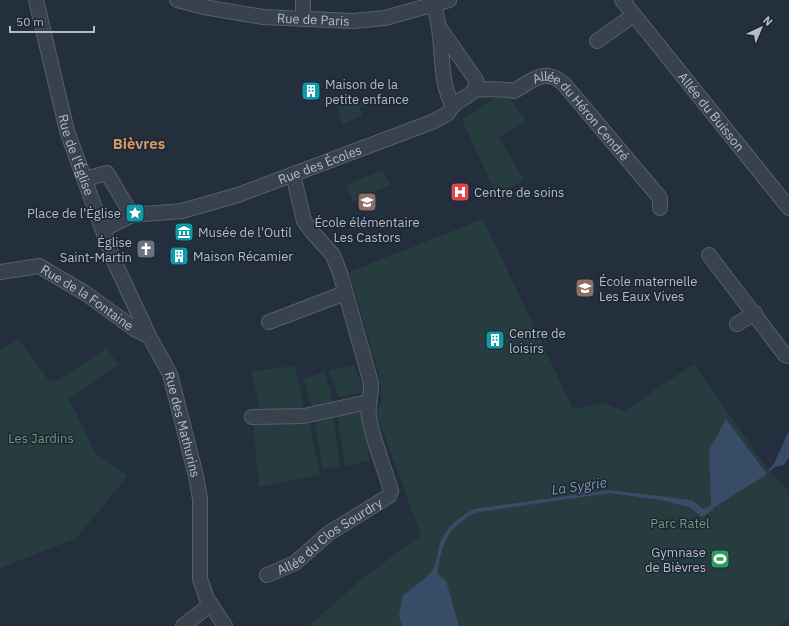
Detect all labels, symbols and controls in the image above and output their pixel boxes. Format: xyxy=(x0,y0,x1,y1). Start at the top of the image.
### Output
scale bar xyxy=(10,8,94,34)
north arrow xyxy=(741,8,781,48)
street label: Rue de Paris xyxy=(276,9,350,29)
text: N xyxy=(760,13,776,29)
text: 50 m xyxy=(16,14,44,29)
street label: Allée du Héron Cendré xyxy=(530,67,633,164)
street label: Allée du Buisson xyxy=(674,68,749,155)
place label: Maison de la petite enfance xyxy=(325,76,409,108)
building icon: Maison de la petite enfance xyxy=(300,80,322,102)
street label: Rue de l'Église xyxy=(55,112,98,198)
district label: Bièvres xyxy=(113,134,166,153)
street label: Rue des Écoles xyxy=(275,141,364,188)
hospital icon: Centre de soins xyxy=(449,181,471,203)
place label: Centre de soins xyxy=(474,184,564,201)
school or university icon: École élémentaire Les Castors xyxy=(356,191,378,213)
place icon: Place de l'Église xyxy=(124,202,146,224)
place label: Place de l'Église xyxy=(27,205,121,222)
place label: École élémentaire Les Castors xyxy=(314,214,420,246)
museum icon: Musée de l'Outil xyxy=(173,221,195,243)
place label: Musée de l'Outil xyxy=(198,224,292,241)
place label: Église Saint-Martin xyxy=(60,234,132,266)
church icon: Église Saint-Martin xyxy=(135,238,157,260)
building icon: Maison Récamier xyxy=(168,245,190,267)
place label: Maison Récamier xyxy=(193,248,293,265)
street label: Rue de la Fontaine xyxy=(38,260,137,334)
place label: École maternelle Les Eaux Vives xyxy=(599,273,697,305)
school or university icon: École maternelle Les Eaux Vives xyxy=(574,277,596,299)
place label: Centre de loisirs xyxy=(509,325,566,357)
building icon: Centre de loisirs xyxy=(484,329,506,351)
street label: Rue des Mathurins xyxy=(161,370,204,479)
park label: Les Jardins xyxy=(8,430,74,447)
water label: La Sygrie xyxy=(550,473,608,499)
street label: Allée du Clos Sourdry xyxy=(274,494,386,578)
park label: Parc Ratel xyxy=(650,515,710,532)
place label: Gymnase de Bièvres xyxy=(645,544,706,576)
sports icon: Gymnase de Bièvres xyxy=(709,548,731,570)

